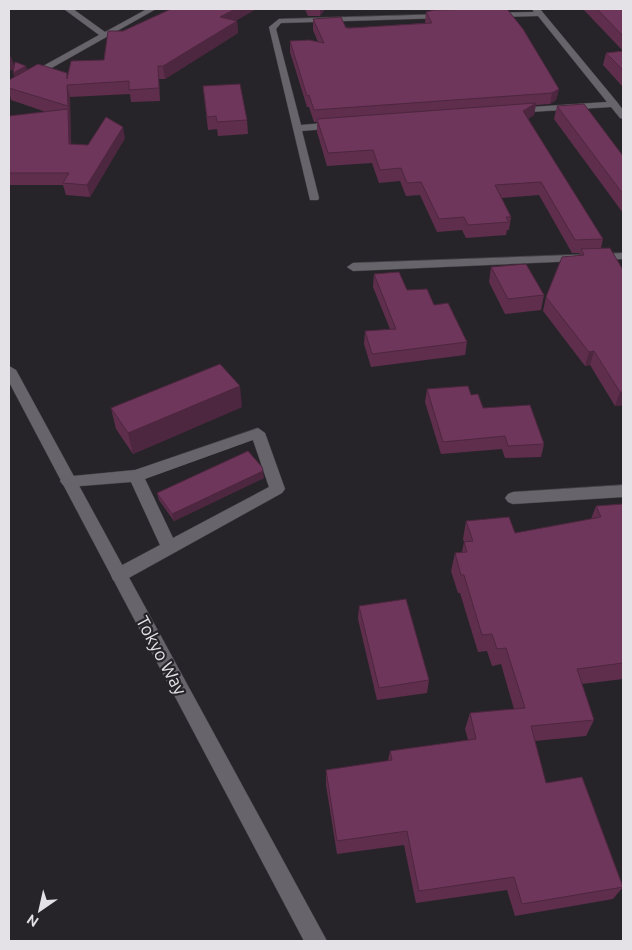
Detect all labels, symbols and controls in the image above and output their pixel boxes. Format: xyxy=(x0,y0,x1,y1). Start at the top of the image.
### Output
street label: Tokyo Way xyxy=(133,612,191,698)
north arrow xyxy=(15,885,65,935)
text: N xyxy=(24,911,42,930)

